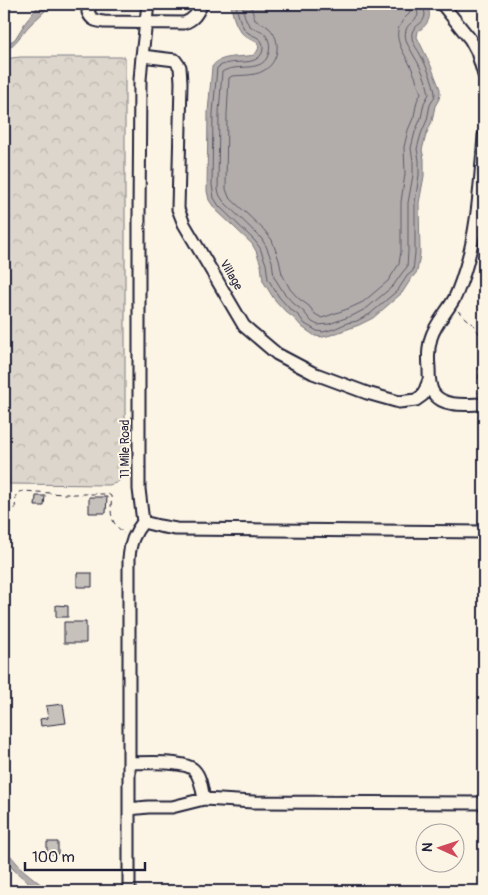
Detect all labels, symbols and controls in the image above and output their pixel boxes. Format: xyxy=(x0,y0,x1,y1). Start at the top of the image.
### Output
street label: Village xyxy=(216,257,246,293)
street label: 11 Mile Road xyxy=(118,419,133,479)
north arrow xyxy=(416,822,466,872)
scale bar xyxy=(25,840,145,872)
text: N xyxy=(419,842,436,853)
text: 100 m xyxy=(32,848,75,867)

